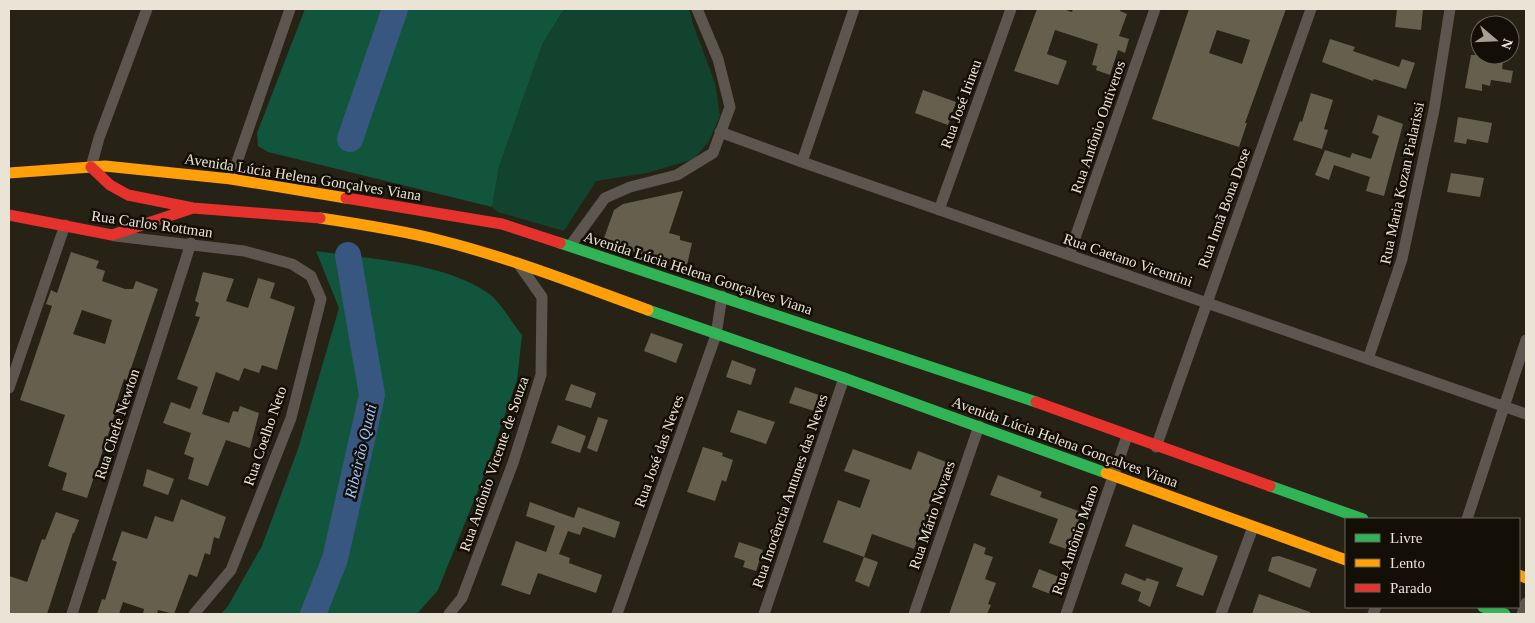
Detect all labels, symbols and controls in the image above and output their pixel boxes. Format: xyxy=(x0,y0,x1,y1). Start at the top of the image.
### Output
north arrow xyxy=(1470,15,1520,65)
text: N xyxy=(1498,37,1516,51)
street label: Rua José Irineu xyxy=(938,57,985,151)
street label: Rua Antônio Ontiveros xyxy=(1068,58,1128,195)
street label: Rua Maria Kozan Pialarissi xyxy=(1377,100,1427,266)
street label: Rua Irmã Bona Dose xyxy=(1195,146,1253,270)
street label: Avenida Lúcia Helena Gonçalves Viana xyxy=(184,150,423,204)
street label: Rua Carlos Rottman xyxy=(90,208,214,241)
street label: Avenida Lúcia Helena Gonçalves Viana xyxy=(582,228,815,318)
street label: Rua Caetano Vicentini xyxy=(1061,230,1195,290)
street label: Rua Chefe Newton xyxy=(92,366,143,481)
street label: Rua Antônio Vicente de Souza xyxy=(457,374,532,553)
street label: Rua Coelho Neto xyxy=(240,384,290,488)
street label: Rua José das Neves xyxy=(631,392,687,510)
street label: Rua Inocência Antunes das Neves xyxy=(749,392,831,590)
street label: Avenida Lúcia Helena Gonçalves Viana xyxy=(950,394,1180,491)
water label: Ribeirão Quati xyxy=(341,402,380,501)
street label: Rua Mário Novaes xyxy=(906,459,958,571)
street label: Rua Antônio Mano xyxy=(1049,483,1101,597)
legend xyxy=(1345,518,1520,608)
text: Livre xyxy=(1390,530,1423,546)
text: Lento xyxy=(1390,555,1425,571)
text: Parado xyxy=(1390,580,1432,596)

